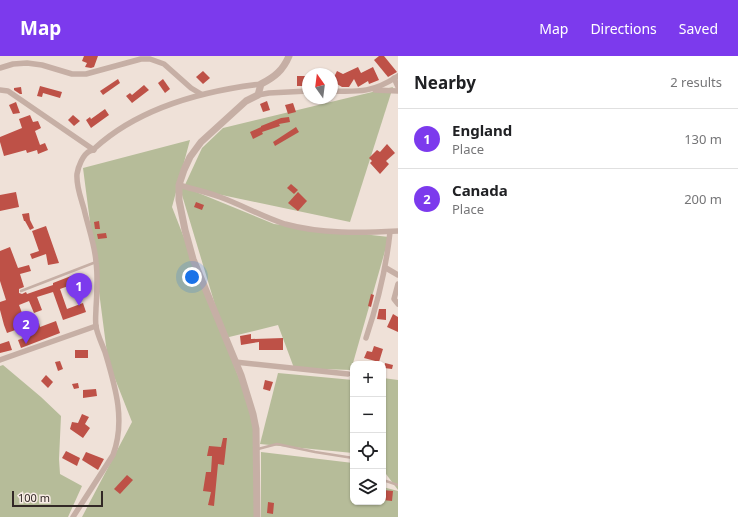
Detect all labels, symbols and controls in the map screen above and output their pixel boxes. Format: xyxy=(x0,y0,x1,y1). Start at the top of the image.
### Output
text: Map xyxy=(20,15,61,41)
text: Map xyxy=(539,19,568,38)
text: Directions xyxy=(590,19,657,38)
text: Saved xyxy=(679,19,718,38)
north arrow xyxy=(302,68,338,104)
text: Nearby xyxy=(414,71,476,94)
text: 2 results xyxy=(670,73,722,91)
text: England xyxy=(452,120,512,140)
text: 1 xyxy=(423,130,431,148)
text: 130 m xyxy=(684,130,722,148)
text: Place xyxy=(452,140,484,158)
text: Canada xyxy=(452,180,508,200)
text: 2 xyxy=(423,190,431,208)
text: 200 m xyxy=(684,190,722,208)
text: Place xyxy=(452,200,484,218)
your location xyxy=(182,267,202,287)
pin: 1 xyxy=(66,273,92,306)
pin: 2 xyxy=(13,311,39,344)
map controls xyxy=(350,361,386,505)
button: + xyxy=(350,361,386,397)
button: − xyxy=(350,397,386,433)
button: locate xyxy=(350,433,386,469)
button: layers xyxy=(350,469,386,505)
scale bar xyxy=(12,489,103,508)
text: 100 m xyxy=(18,490,50,505)

